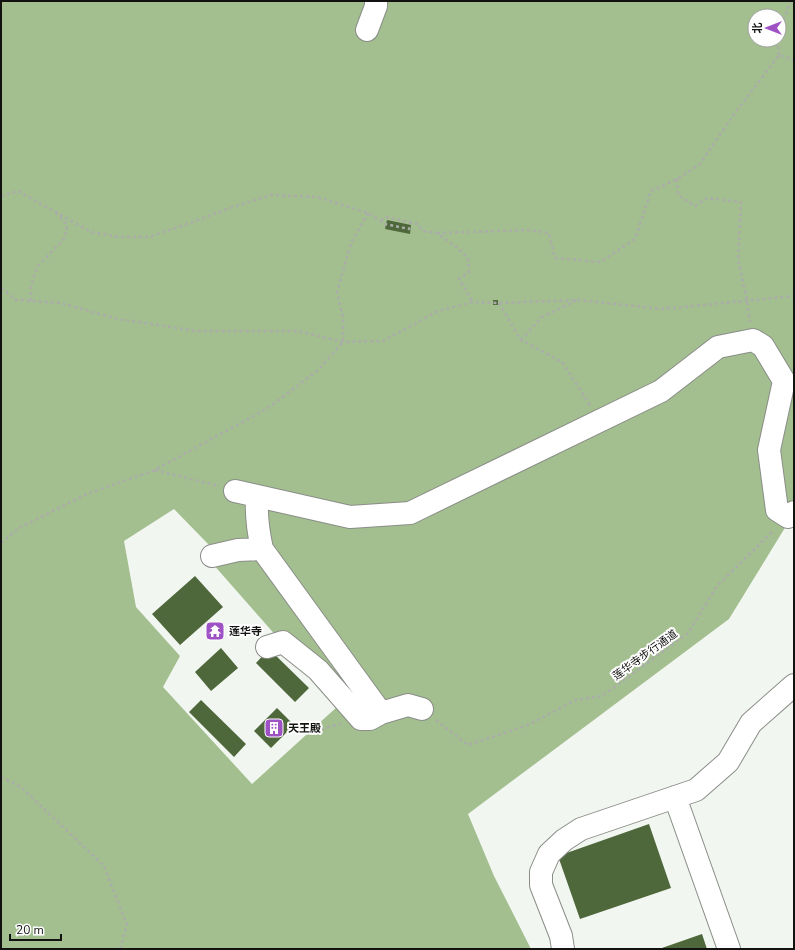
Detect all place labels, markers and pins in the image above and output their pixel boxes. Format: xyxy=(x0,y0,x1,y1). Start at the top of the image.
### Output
temple icon: 莲华寺 xyxy=(204,620,226,642)
place label: 莲华寺 xyxy=(229,624,262,639)
building icon: 天王殿 xyxy=(263,717,285,739)
place label: 天王殿 xyxy=(288,721,321,736)

